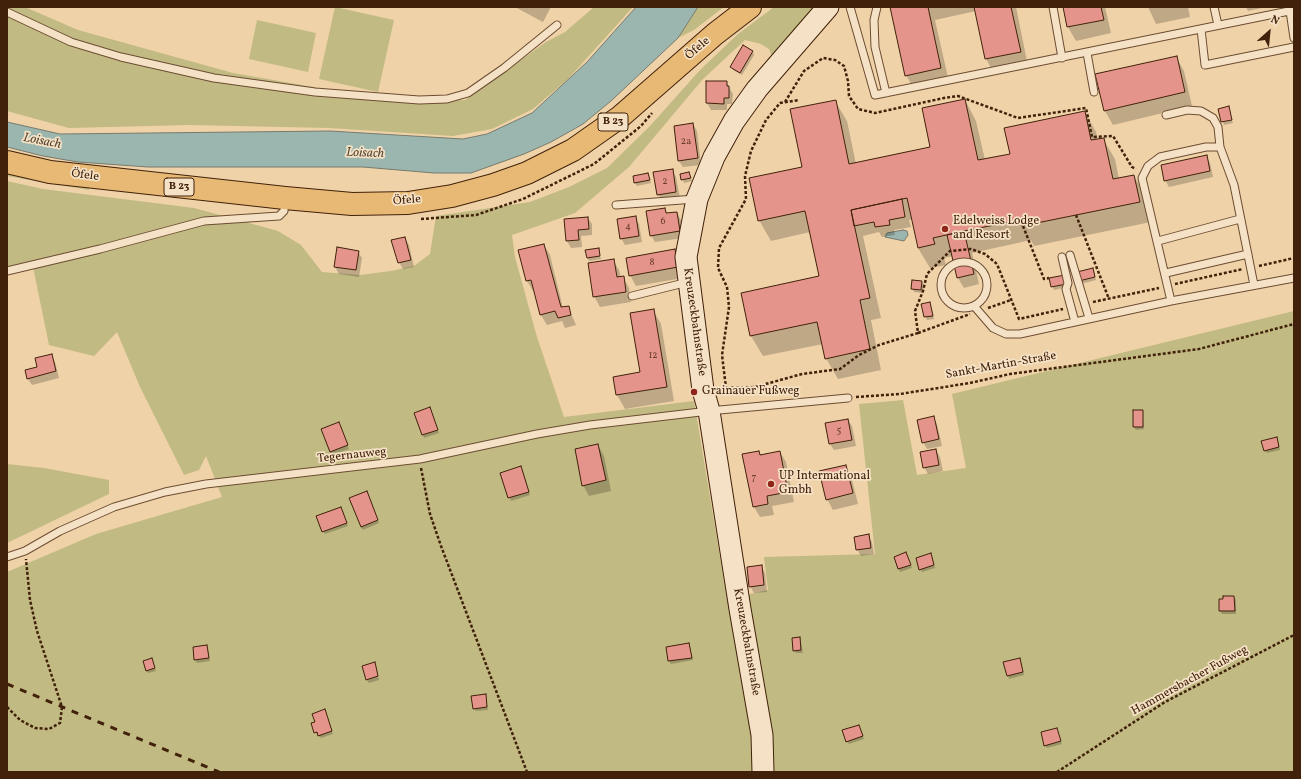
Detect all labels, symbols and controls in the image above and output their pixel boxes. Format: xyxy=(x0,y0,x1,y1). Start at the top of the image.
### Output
north arrow xyxy=(1249,12,1289,52)
text: N xyxy=(1268,12,1282,29)
street label: Öfele xyxy=(683,34,713,64)
road number: B 23 xyxy=(598,113,628,131)
water label: Loisach xyxy=(22,131,62,153)
house number: 2a xyxy=(681,136,691,148)
water label: Loisach xyxy=(346,146,384,162)
street label: Öfele xyxy=(70,167,100,185)
house number: 2 xyxy=(662,176,668,188)
road number: B 23 xyxy=(164,178,194,196)
street label: Öfele xyxy=(393,193,421,209)
place label: Edelweiss Lodge and Resort xyxy=(953,215,1039,243)
house number: 6 xyxy=(660,216,666,228)
house number: 4 xyxy=(625,221,631,233)
marker: Edelweiss Lodge and Resort xyxy=(940,224,950,234)
house number: 8 xyxy=(649,257,655,269)
street label: Kreuzeckbahnstraße xyxy=(679,267,709,377)
street label: Sankt-Martin-Straße xyxy=(945,349,1057,383)
house number: 12 xyxy=(648,350,658,362)
place label: Grainauer Fußweg xyxy=(702,385,799,399)
marker: Grainauer Fußweg xyxy=(689,387,699,397)
house number: 5 xyxy=(837,425,841,437)
street label: Tegernauweg xyxy=(317,445,387,467)
place label: UP Intermational Gmbh xyxy=(779,470,870,498)
house number: 7 xyxy=(752,472,756,484)
marker: UP Intermational Gmbh xyxy=(766,479,776,489)
street label: Kreuzeckbahnstraße xyxy=(729,587,763,697)
street label: Hammersbacher Fußweg xyxy=(1129,643,1251,719)

